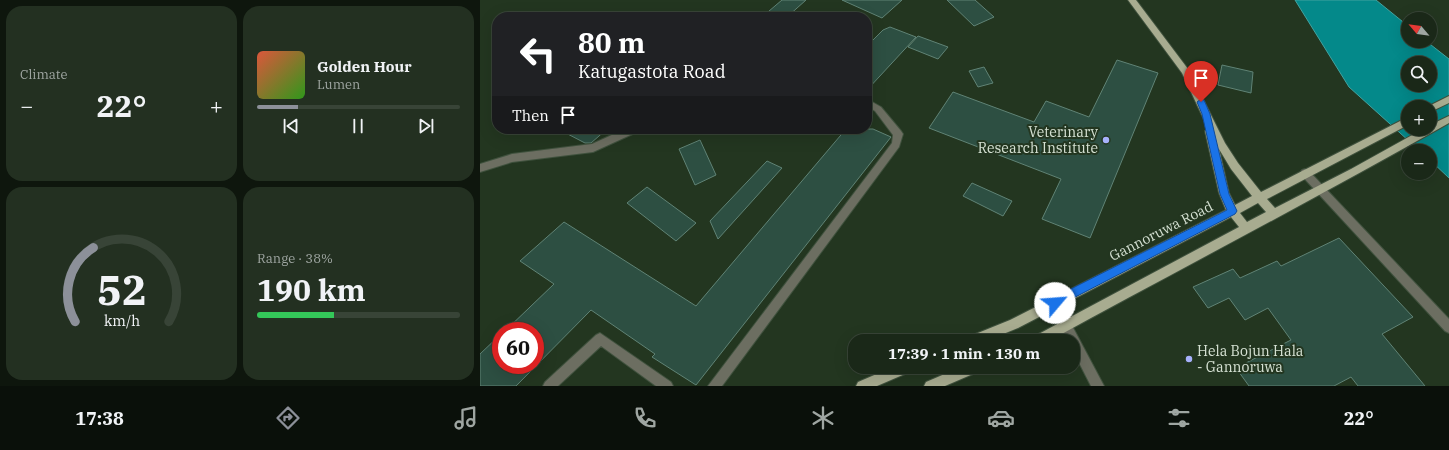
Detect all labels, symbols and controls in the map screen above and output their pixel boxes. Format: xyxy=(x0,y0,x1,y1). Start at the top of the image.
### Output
north arrow xyxy=(1401,12,1437,48)
map controls xyxy=(1401,12,1437,180)
text: 80 m xyxy=(578,24,645,61)
icon: left xyxy=(512,28,564,80)
button: search xyxy=(1401,56,1437,92)
text: Golden Hour xyxy=(317,57,412,76)
text: Katugastota Road xyxy=(578,60,726,83)
pin xyxy=(1184,61,1218,102)
text: Climate xyxy=(20,66,67,83)
icon: arrive xyxy=(1190,67,1212,89)
text: Lumen xyxy=(317,76,360,93)
text: 22° xyxy=(96,86,147,125)
text: − xyxy=(20,91,33,120)
text: + xyxy=(210,91,223,120)
button: + xyxy=(1401,100,1437,136)
icon: arrive xyxy=(557,104,579,126)
text: Then xyxy=(512,106,549,125)
icon: previous xyxy=(280,115,302,137)
icon: pause xyxy=(347,115,369,137)
icon: next xyxy=(415,115,437,137)
place label: Veterinary Research Institute xyxy=(978,123,1099,157)
marker: Veterinary Research Institute xyxy=(1101,135,1111,145)
button: − xyxy=(1401,144,1437,180)
street label: Gannoruwa Road xyxy=(1106,197,1216,265)
text: Range · 38% xyxy=(257,250,333,267)
text: 52 xyxy=(97,261,146,315)
text: 190 km xyxy=(257,270,366,309)
position arrow xyxy=(1034,282,1076,324)
text: km/h xyxy=(103,310,140,329)
speed limit sign: 60 xyxy=(492,322,544,374)
place label: Hela Bojun Hala - Gannoruwa xyxy=(1197,342,1304,376)
text: 17:39 · 1 min · 130 m xyxy=(888,344,1040,363)
marker: Hela Bojun Hala - Gannoruwa xyxy=(1184,354,1194,364)
icon: directions xyxy=(274,404,302,432)
icon: music xyxy=(452,404,480,432)
icon: phone xyxy=(631,404,659,432)
icon: climate xyxy=(809,404,837,432)
icon: car xyxy=(987,404,1015,432)
icon: filters xyxy=(1165,404,1193,432)
text: 17:38 xyxy=(75,407,124,430)
text: 22° xyxy=(1344,407,1374,430)

